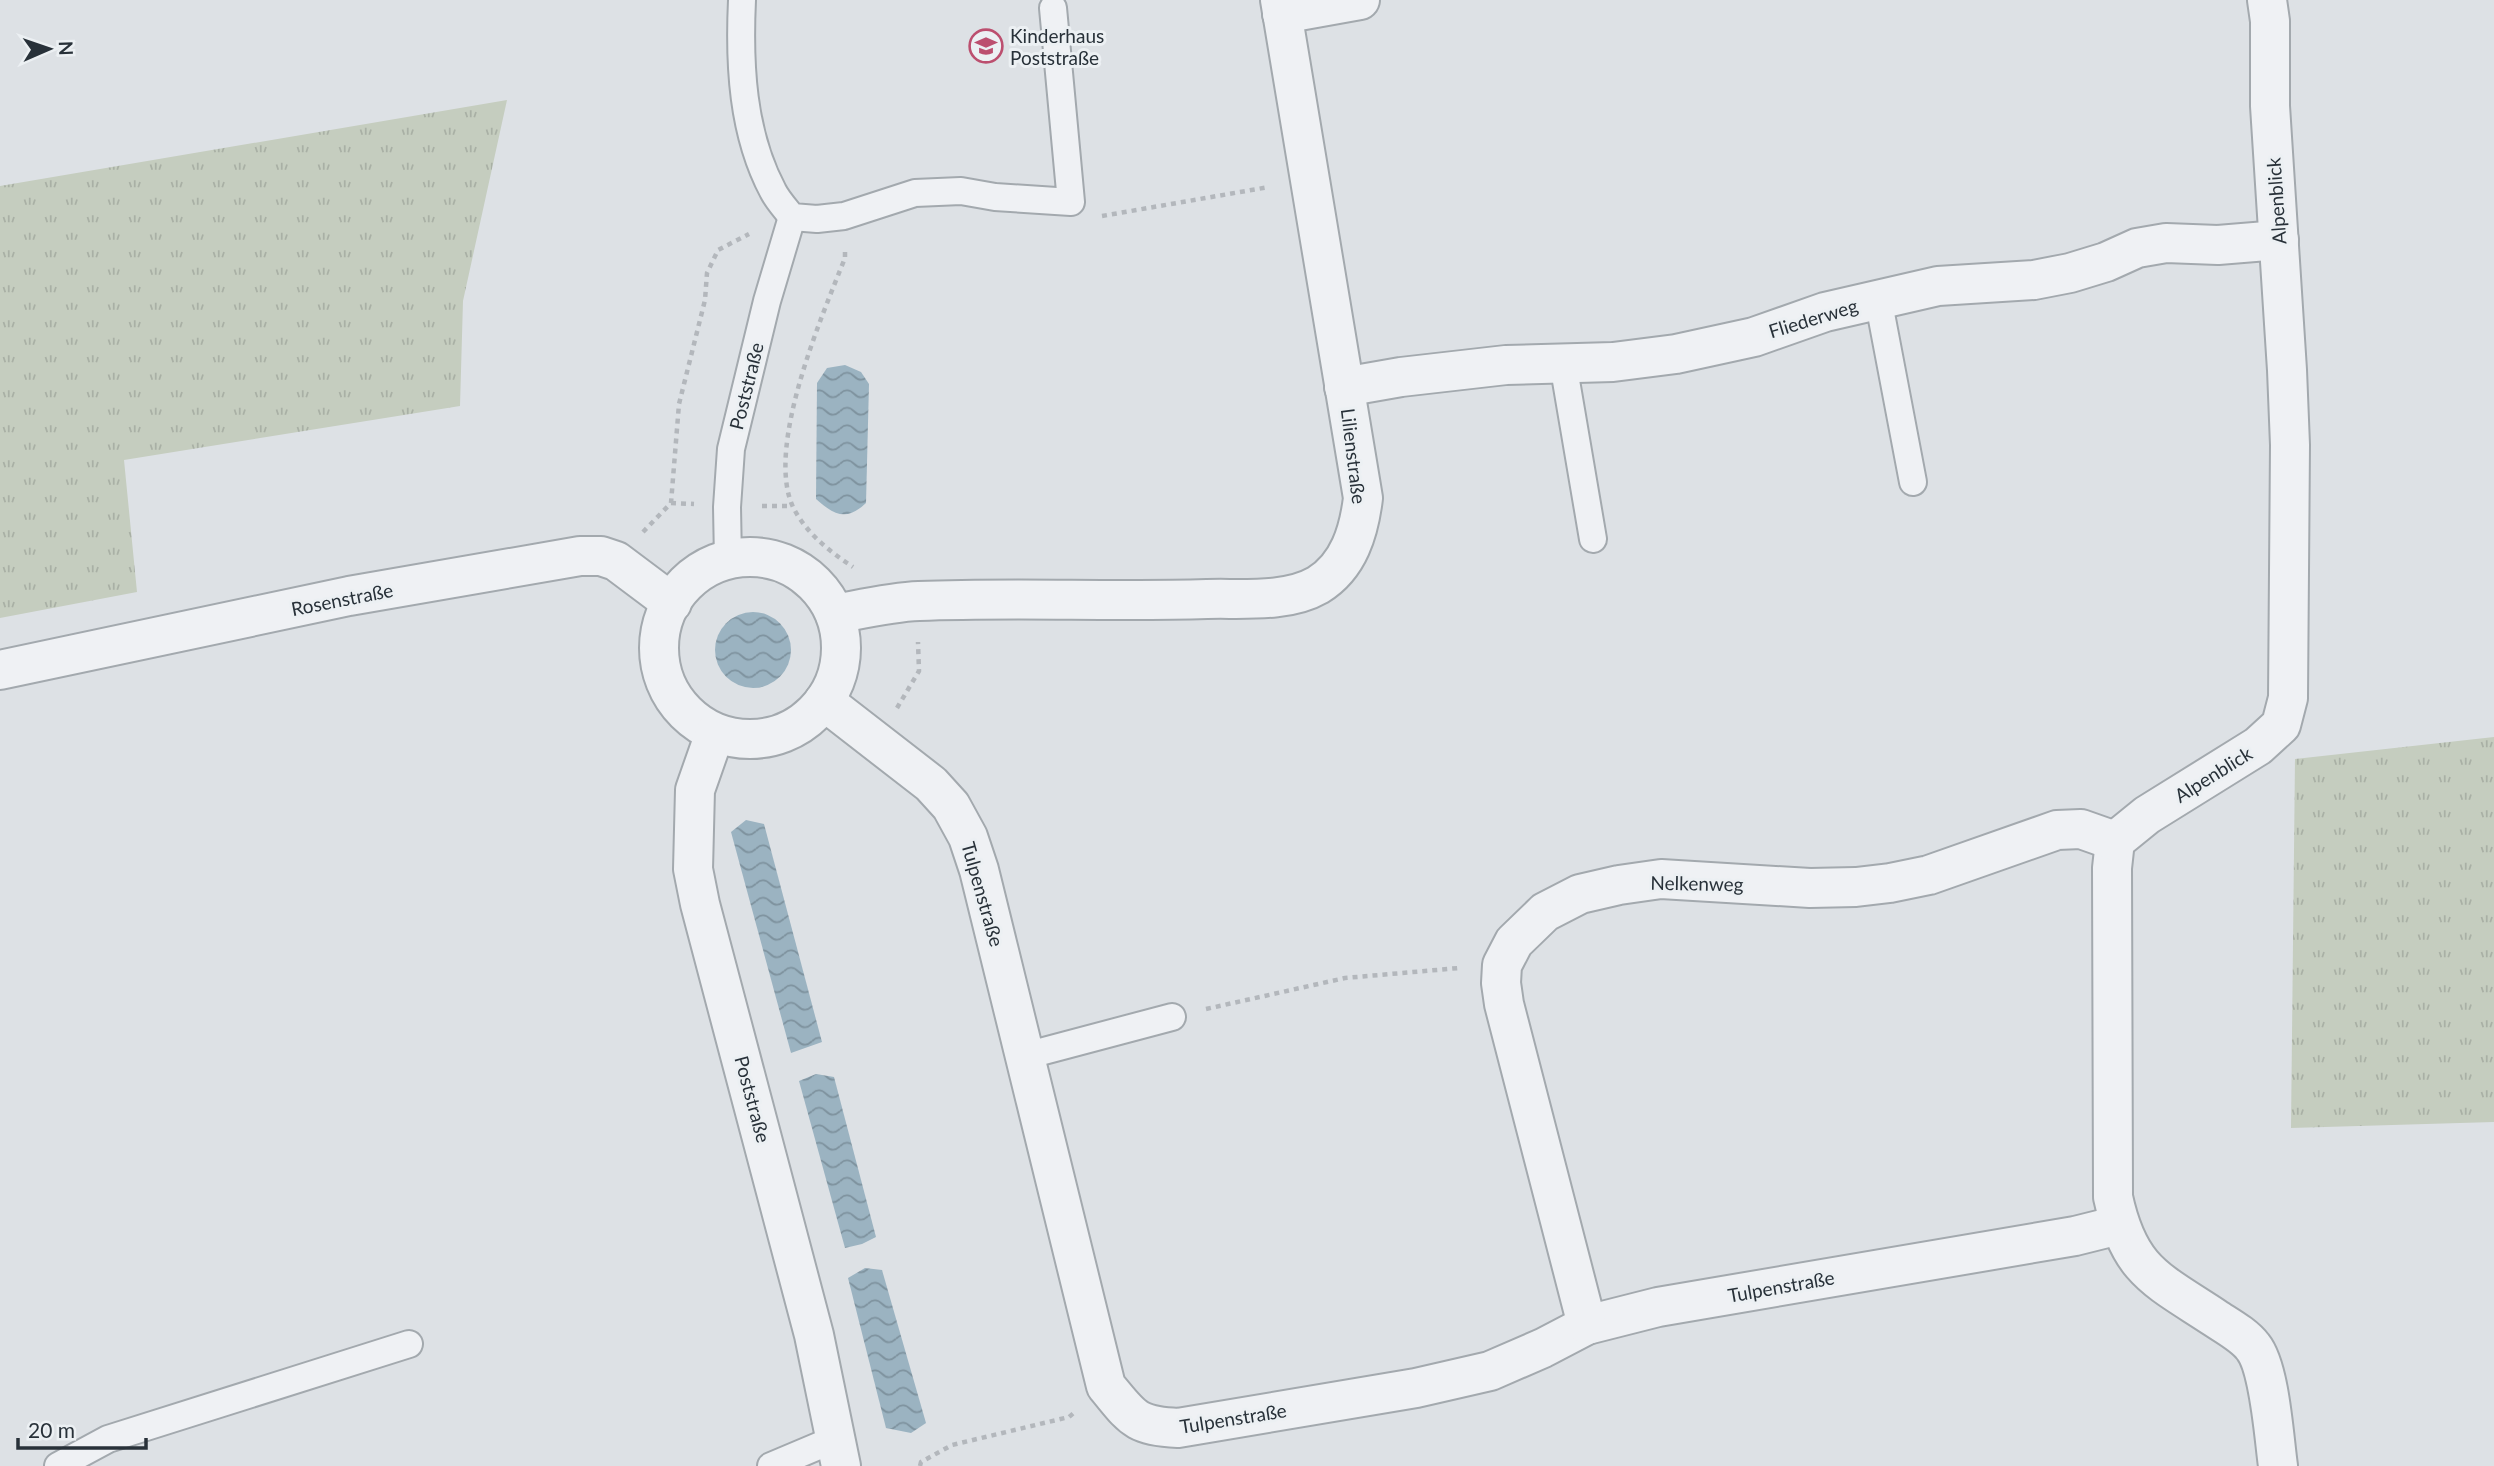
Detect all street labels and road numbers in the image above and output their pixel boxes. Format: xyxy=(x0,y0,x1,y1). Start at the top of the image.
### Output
street label: Alpenblick xyxy=(2261,156,2291,245)
street label: Fliederweg xyxy=(1766,294,1860,342)
street label: Poststraße xyxy=(724,340,768,432)
street label: Lilienstraße xyxy=(1337,407,1371,505)
street label: Rosenstraße xyxy=(289,578,395,620)
street label: Alpenblick xyxy=(2170,741,2256,807)
street label: Tulpenstraße xyxy=(957,839,1009,949)
street label: Nelkenweg xyxy=(1650,871,1744,895)
street label: Poststraße xyxy=(730,1053,776,1145)
street label: Tulpenstraße xyxy=(1726,1265,1836,1307)
street label: Tulpenstraße xyxy=(1178,1398,1288,1438)

